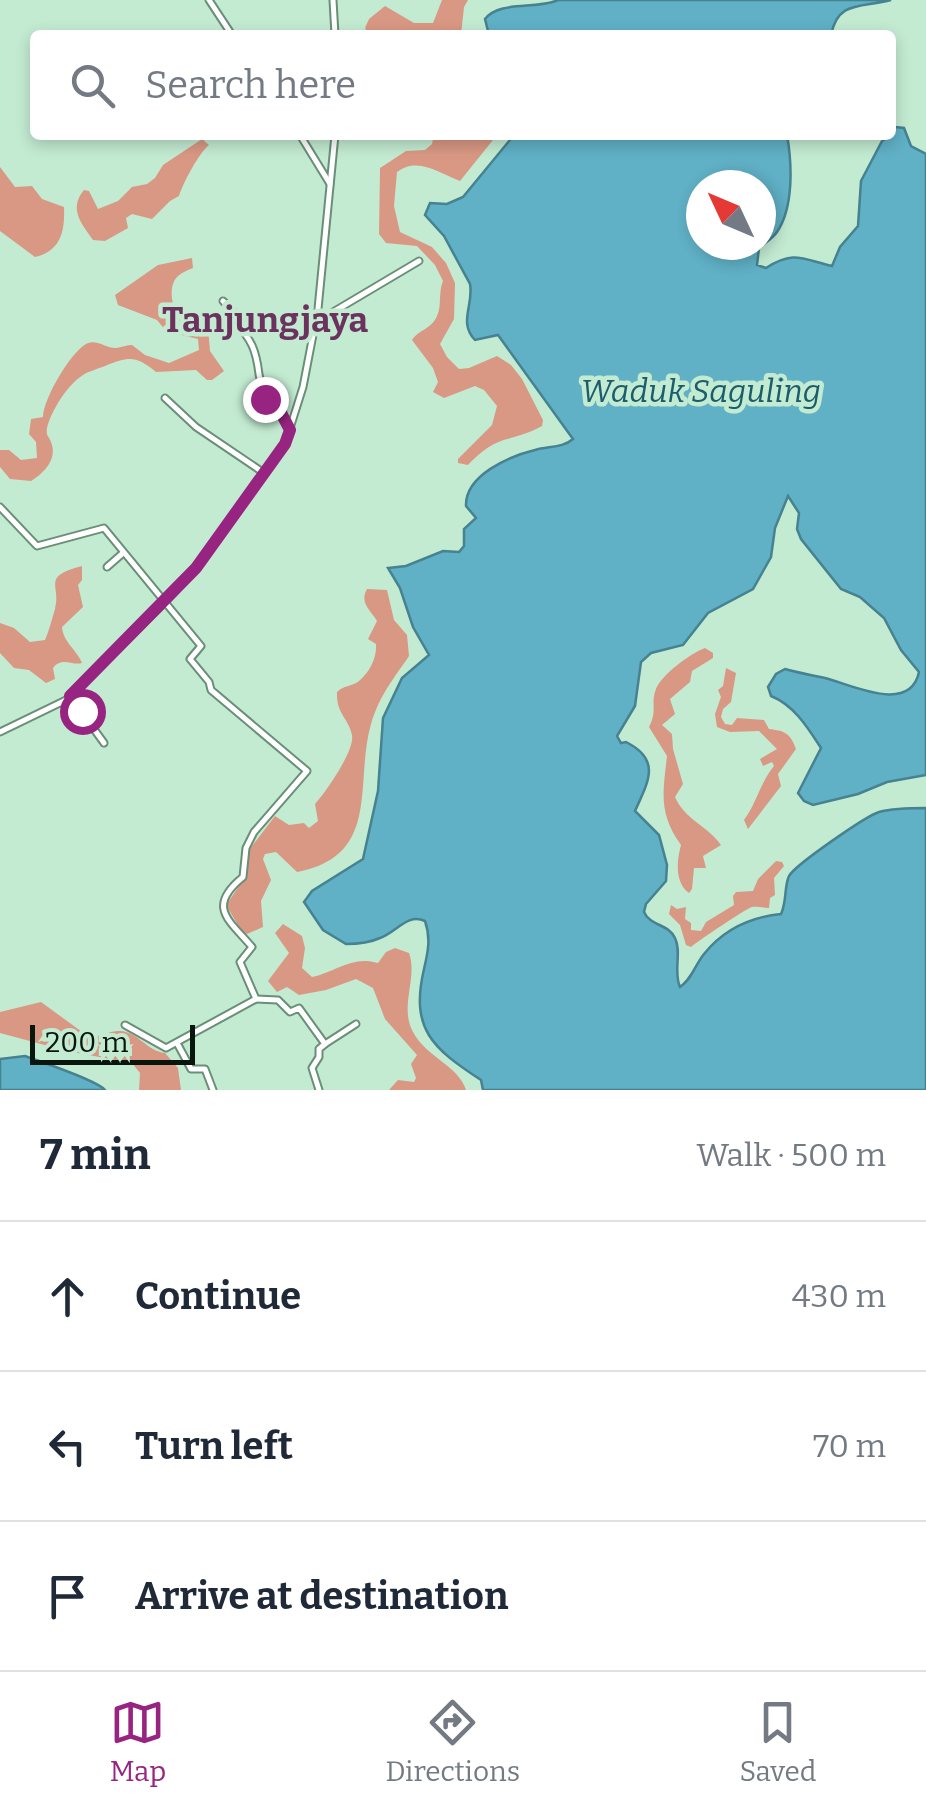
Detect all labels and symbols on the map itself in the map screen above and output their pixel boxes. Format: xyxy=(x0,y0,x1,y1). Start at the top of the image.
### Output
north arrow xyxy=(686,170,776,260)
district label: Tanjungjaya xyxy=(162,299,368,341)
water label: Waduk Saguling xyxy=(581,372,821,410)
route end xyxy=(243,377,289,423)
route start xyxy=(60,689,106,735)
scale bar xyxy=(30,1020,195,1064)

